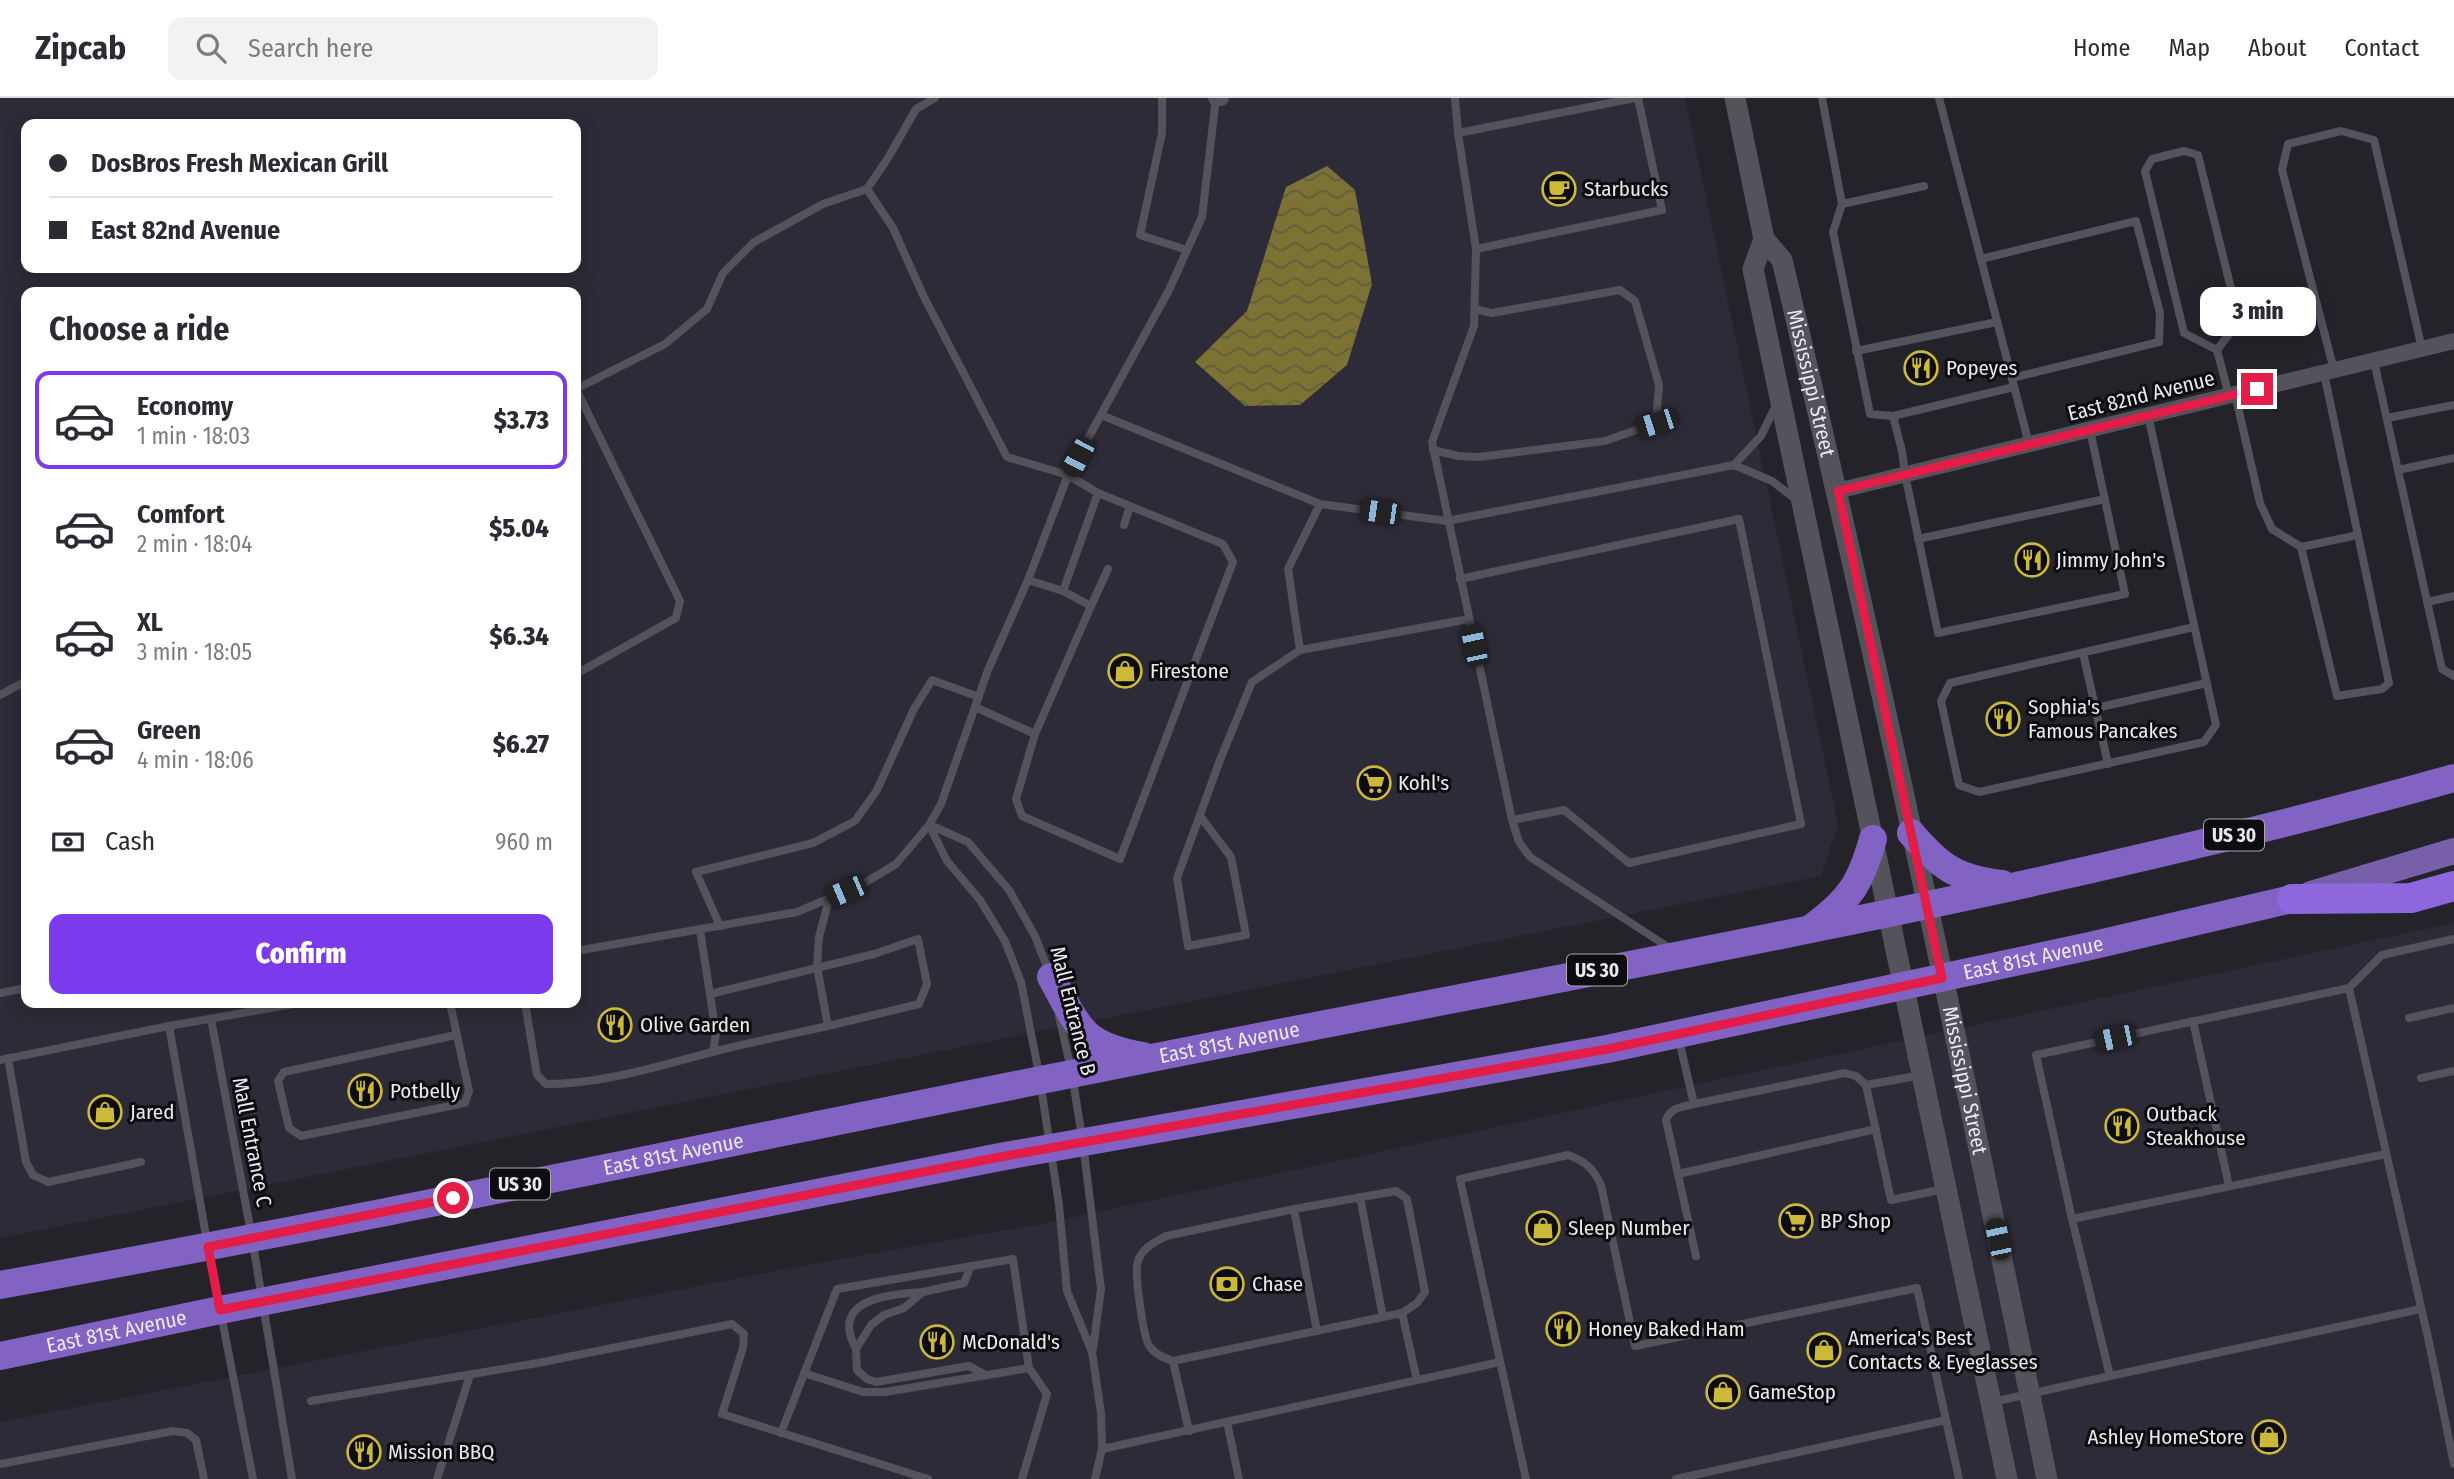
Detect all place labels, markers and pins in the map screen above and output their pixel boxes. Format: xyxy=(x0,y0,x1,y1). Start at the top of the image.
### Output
cafe icon: Starbucks xyxy=(1540,170,1578,208)
place label: Starbucks xyxy=(1584,176,1669,202)
restaurant icon: Popeyes xyxy=(1902,349,1940,387)
place label: Popeyes xyxy=(1946,355,2018,381)
restaurant icon: Jimmy John's xyxy=(2013,541,2051,579)
place label: Jimmy John's xyxy=(2056,547,2165,573)
shop icon: Firestone xyxy=(1106,652,1144,690)
place label: Firestone xyxy=(1150,658,1229,684)
place label: Sophia's Famous Pancakes xyxy=(2028,694,2178,744)
restaurant icon: Sophia's Famous Pancakes xyxy=(1984,700,2022,738)
supermarket icon: Kohl's xyxy=(1355,764,1393,802)
place label: Kohl's xyxy=(1398,770,1449,796)
restaurant icon: Olive Garden xyxy=(596,1006,634,1044)
place label: Olive Garden xyxy=(640,1012,750,1038)
restaurant icon: Potbelly xyxy=(346,1072,384,1110)
place label: Potbelly xyxy=(390,1078,461,1104)
shop icon: Jared xyxy=(86,1093,124,1131)
place label: Jared xyxy=(130,1099,174,1125)
place label: Outback Steakhouse xyxy=(2146,1101,2246,1151)
restaurant icon: Outback Steakhouse xyxy=(2103,1107,2141,1145)
supermarket icon: BP Shop xyxy=(1777,1202,1815,1240)
place label: BP Shop xyxy=(1820,1208,1891,1234)
shop icon: Sleep Number xyxy=(1524,1209,1562,1247)
place label: Sleep Number xyxy=(1568,1215,1690,1241)
bank icon: Chase xyxy=(1208,1265,1246,1303)
place label: Chase xyxy=(1252,1271,1303,1297)
restaurant icon: Honey Baked Ham xyxy=(1544,1310,1582,1348)
place label: Honey Baked Ham xyxy=(1588,1316,1745,1342)
restaurant icon: McDonald's xyxy=(918,1323,956,1361)
place label: America's Best Contacts & Eyeglasses xyxy=(1848,1325,2038,1375)
place label: McDonald's xyxy=(962,1329,1060,1355)
shop icon: America's Best Contacts & Eyeglasses xyxy=(1805,1331,1843,1369)
shop icon: GameStop xyxy=(1704,1373,1742,1411)
place label: GameStop xyxy=(1748,1379,1836,1405)
shop icon: Ashley HomeStore xyxy=(2250,1418,2288,1456)
place label: Ashley HomeStore xyxy=(2087,1424,2244,1450)
restaurant icon: Mission BBQ xyxy=(345,1433,383,1471)
place label: Mission BBQ xyxy=(388,1439,494,1465)

